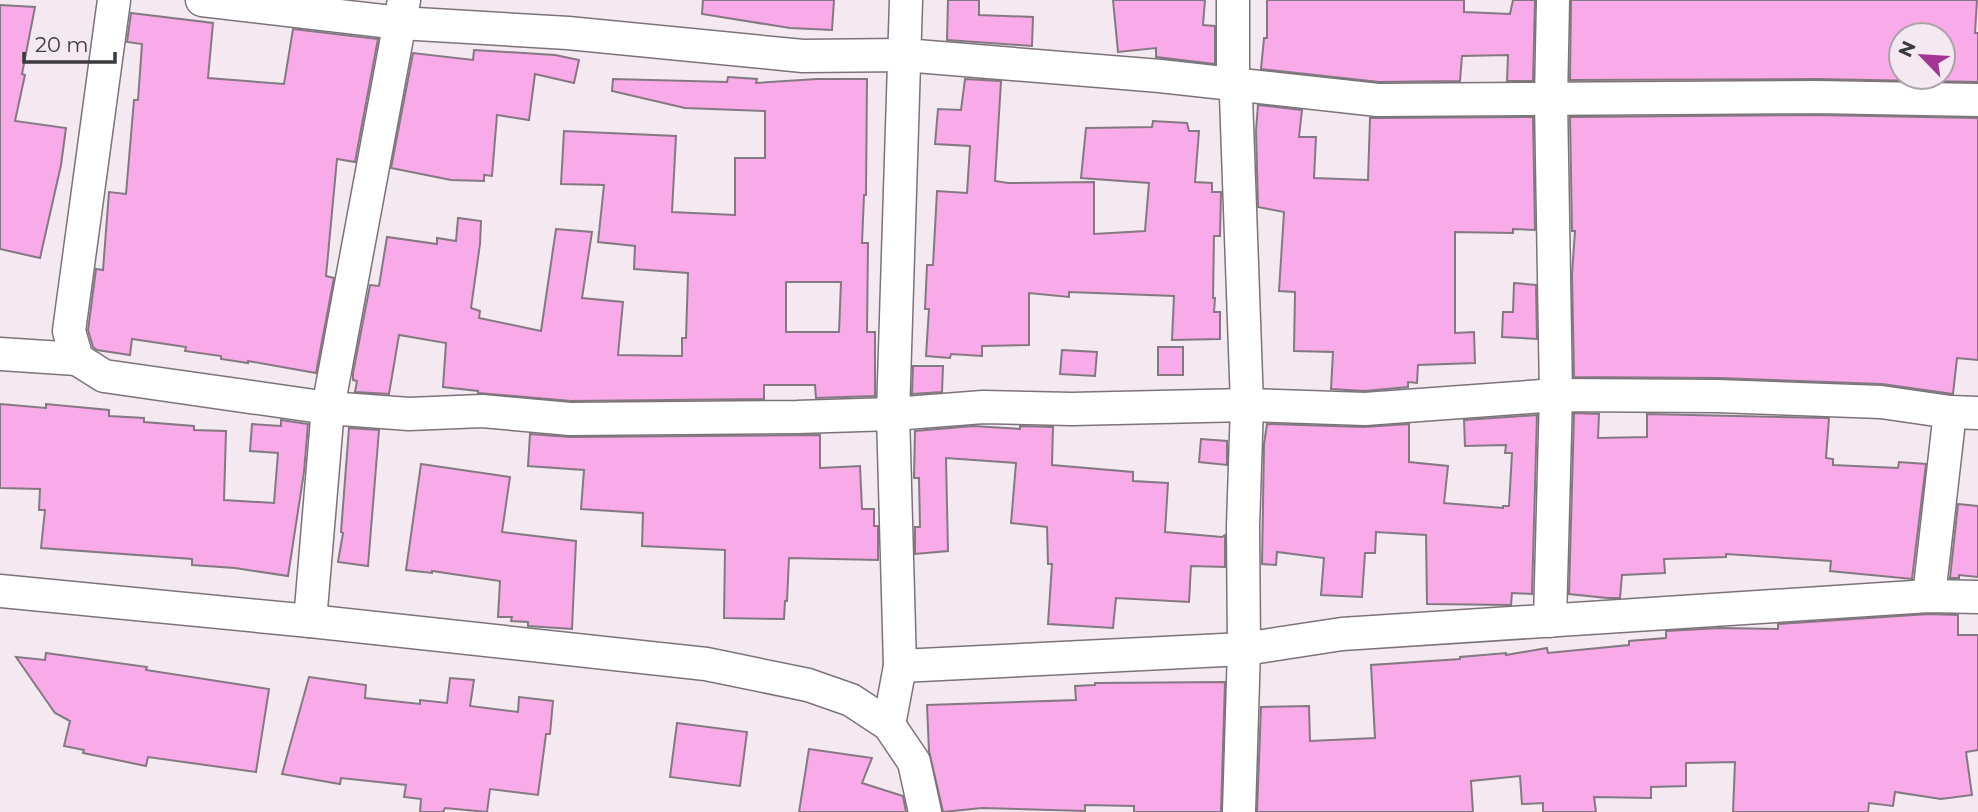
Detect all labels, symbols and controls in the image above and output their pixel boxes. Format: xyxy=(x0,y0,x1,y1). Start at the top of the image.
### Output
scale bar xyxy=(24,21,116,65)
north arrow xyxy=(1887,21,1957,91)
text: 20 m xyxy=(35,32,89,57)
text: N xyxy=(1893,37,1921,61)

